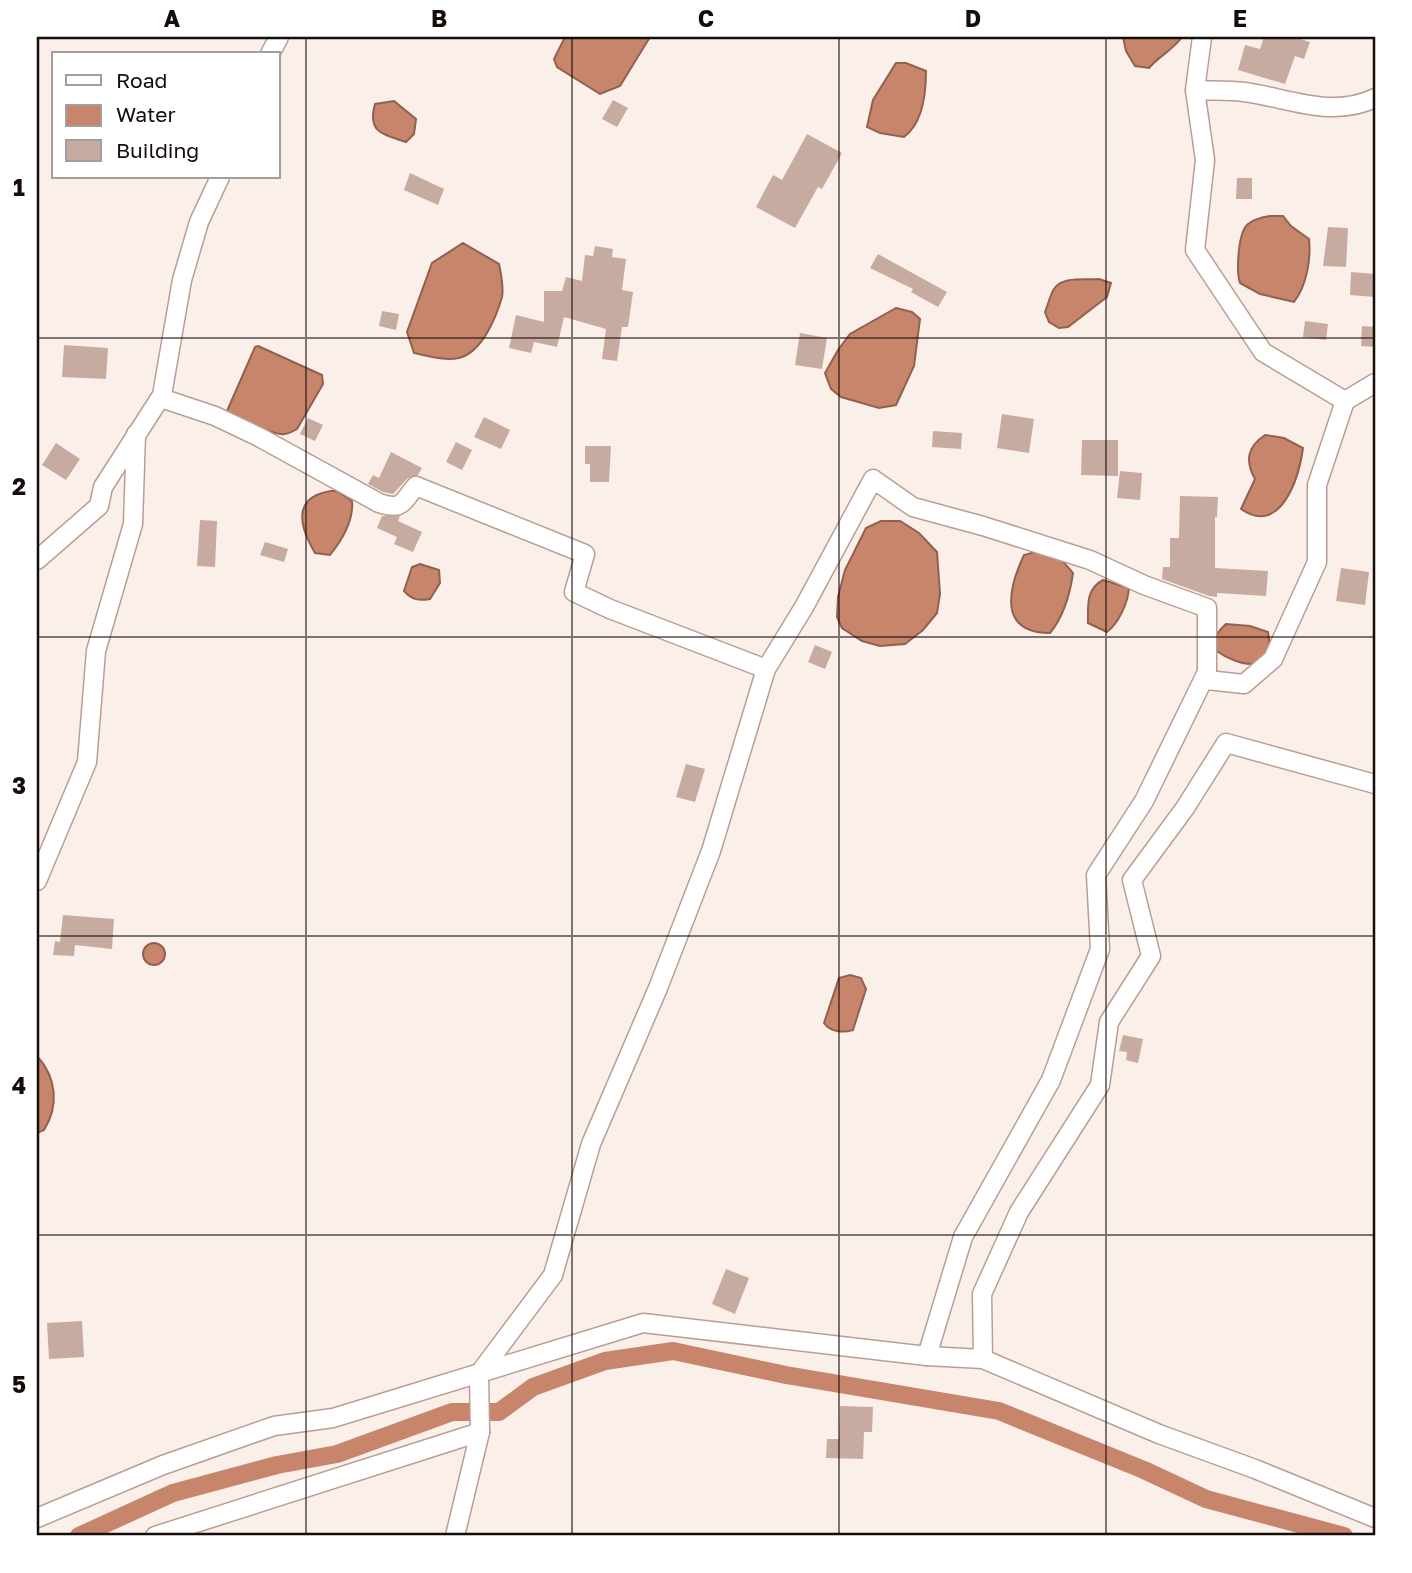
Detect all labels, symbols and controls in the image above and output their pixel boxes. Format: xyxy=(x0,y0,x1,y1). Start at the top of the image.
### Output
text: A xyxy=(164,4,181,32)
text: B xyxy=(431,4,447,32)
text: C xyxy=(698,4,714,32)
text: D xyxy=(965,4,981,32)
text: E xyxy=(1233,4,1247,32)
legend xyxy=(52,52,280,178)
text: Road xyxy=(116,67,167,93)
text: Water xyxy=(116,101,176,127)
text: Building xyxy=(116,137,199,163)
text: 1 xyxy=(13,173,25,201)
text: 2 xyxy=(12,472,26,500)
text: 3 xyxy=(12,771,26,799)
text: 4 xyxy=(12,1071,26,1099)
text: 5 xyxy=(12,1370,26,1398)

